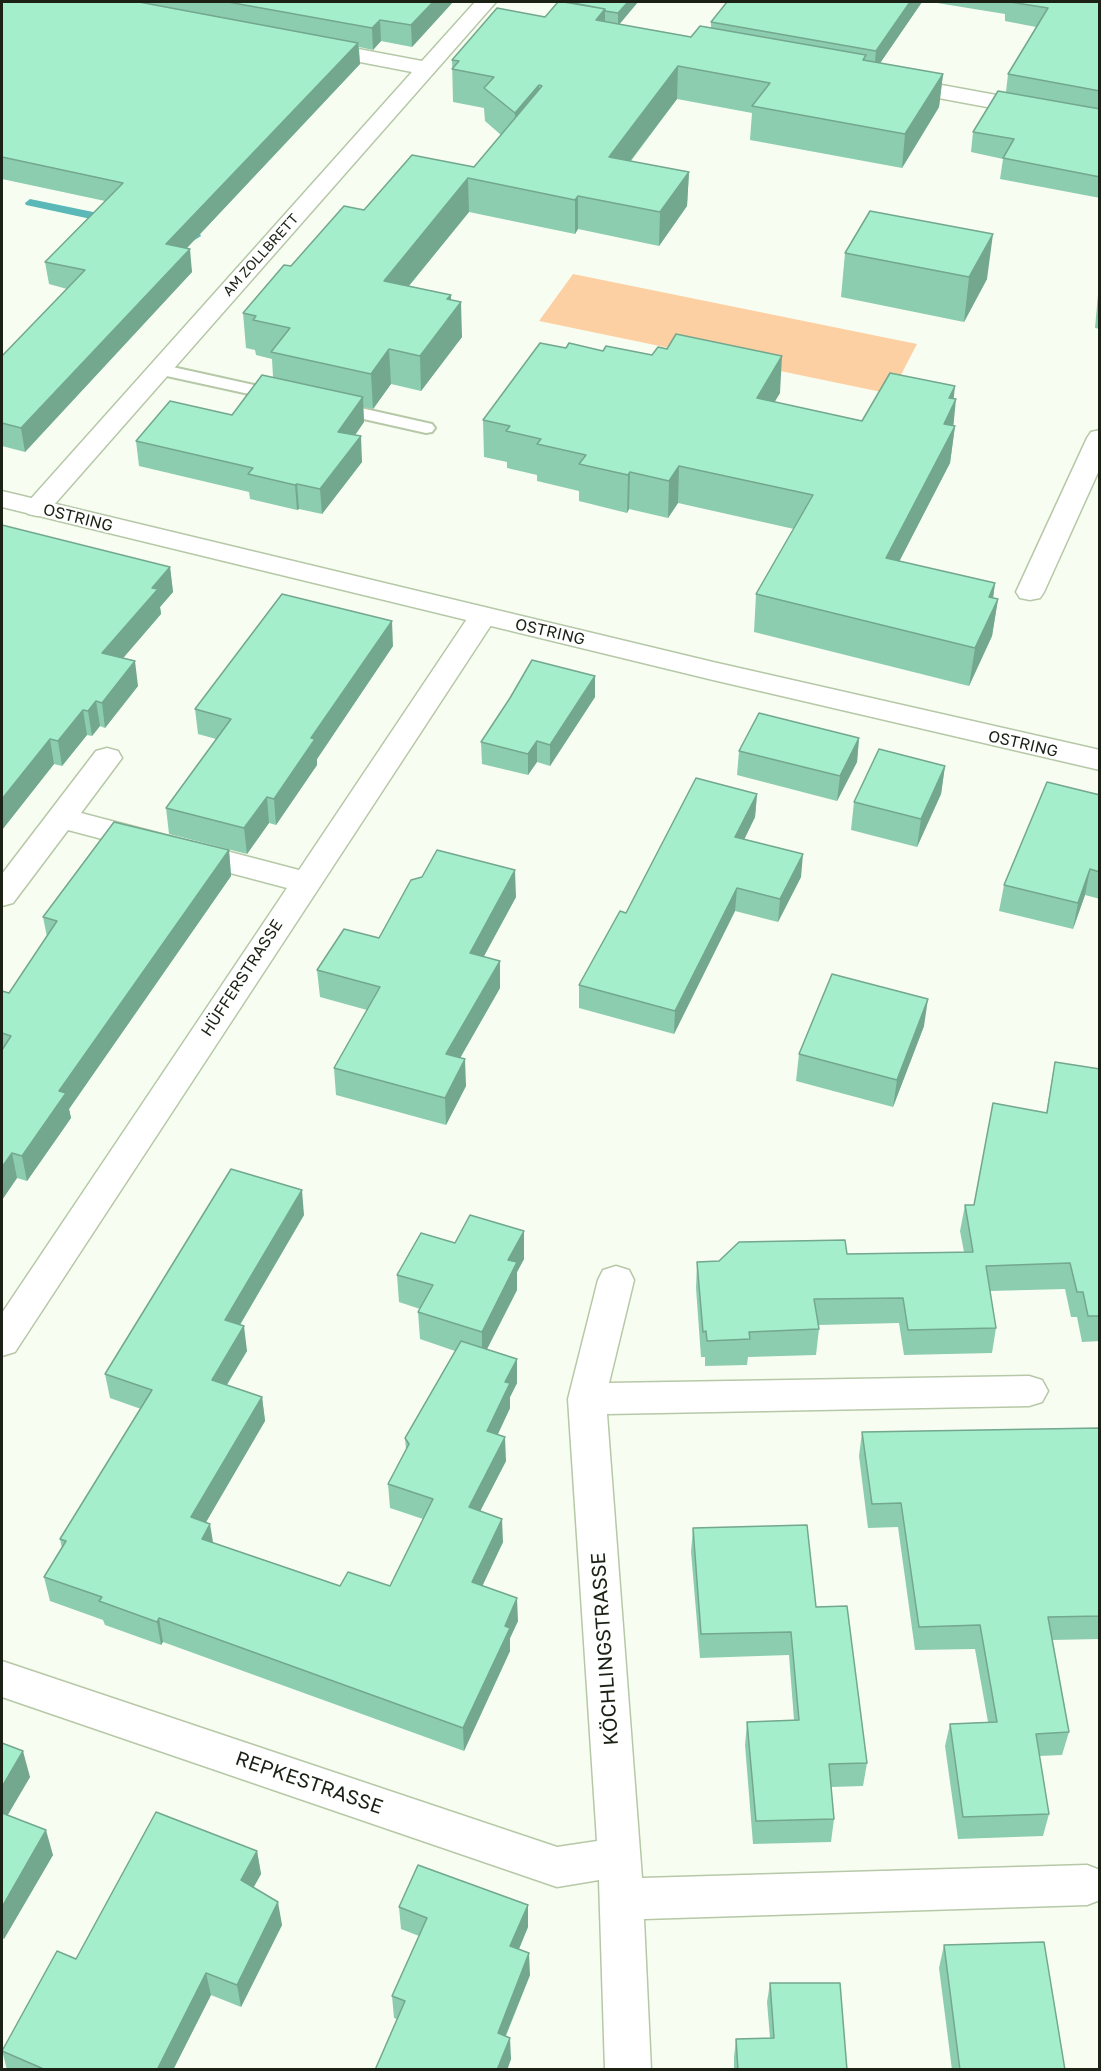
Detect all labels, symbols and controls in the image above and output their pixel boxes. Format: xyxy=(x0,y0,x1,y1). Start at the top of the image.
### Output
street label: AM ZOLLBRETT xyxy=(220,210,302,300)
street label: OSTRING xyxy=(41,500,115,536)
street label: OSTRING xyxy=(513,615,587,649)
street label: OSTRING xyxy=(986,727,1060,761)
street label: HÜFFERSTRASSE xyxy=(197,916,287,1040)
street label: KÖCHLINGSTRASSE xyxy=(586,1552,624,1746)
street label: REPKESTRASSE xyxy=(232,1747,386,1819)

